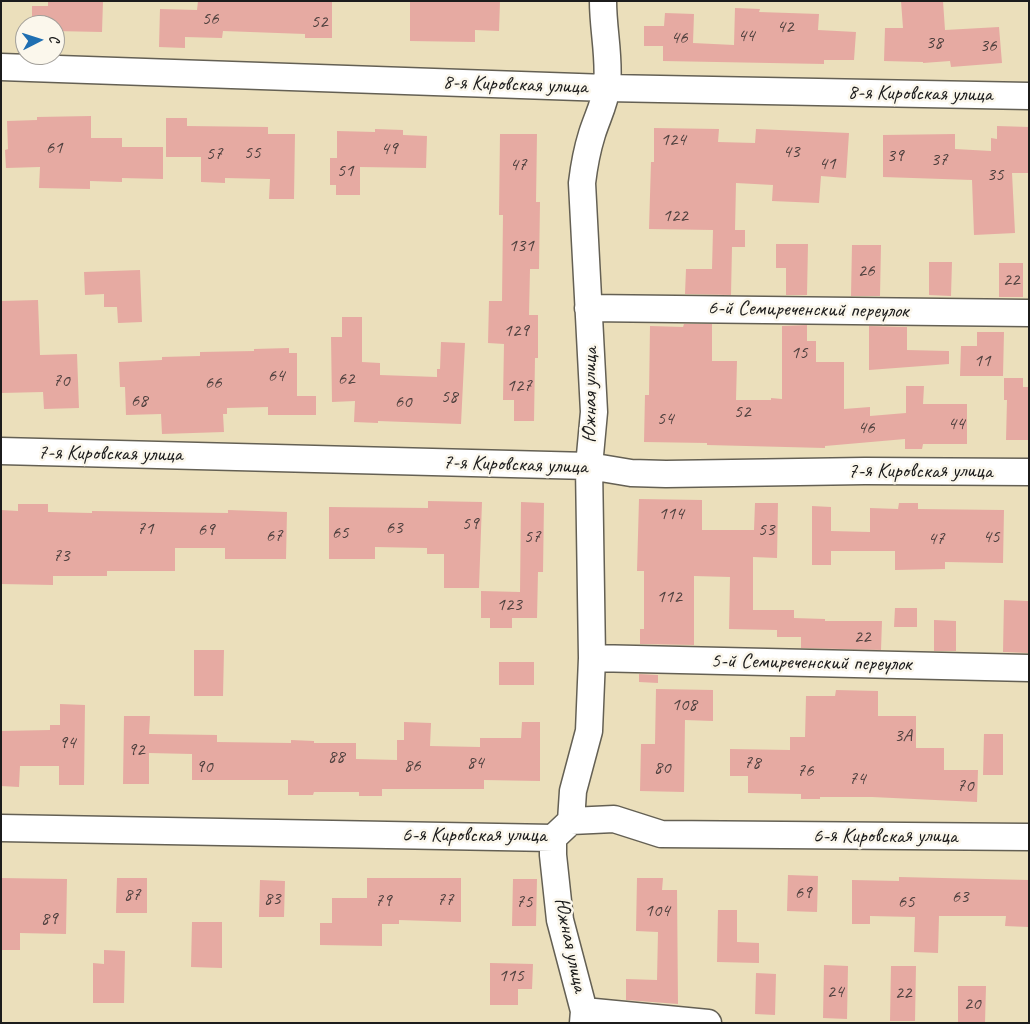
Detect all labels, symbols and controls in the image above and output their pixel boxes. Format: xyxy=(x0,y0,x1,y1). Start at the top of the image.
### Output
house number: 56 xyxy=(201,8,219,30)
house number: 52 xyxy=(310,11,328,33)
north arrow xyxy=(15,15,65,65)
house number: 42 xyxy=(776,16,794,38)
house number: 44 xyxy=(737,25,755,47)
house number: 46 xyxy=(670,27,688,49)
house number: 38 xyxy=(925,32,943,54)
text: С xyxy=(46,35,63,43)
house number: 36 xyxy=(979,35,997,57)
street label: 8-я Кировская улица xyxy=(442,70,588,100)
street label: 8-я Кировская улица xyxy=(847,80,993,108)
house number: 124 xyxy=(660,129,686,151)
house number: 61 xyxy=(45,137,63,159)
house number: 49 xyxy=(380,138,398,160)
house number: 43 xyxy=(782,141,800,163)
house number: 55 xyxy=(243,142,261,164)
house number: 57 xyxy=(205,143,223,165)
house number: 39 xyxy=(886,145,904,167)
house number: 37 xyxy=(930,149,948,171)
house number: 41 xyxy=(818,153,836,175)
house number: 47 xyxy=(509,154,527,176)
house number: 51 xyxy=(336,160,354,182)
house number: 35 xyxy=(986,164,1004,186)
house number: 122 xyxy=(662,205,688,227)
house number: 131 xyxy=(508,235,534,257)
house number: 26 xyxy=(857,260,875,282)
house number: 22 xyxy=(1002,269,1020,291)
street label: 6-й Семиреченский переулок xyxy=(707,296,909,324)
house number: 129 xyxy=(503,320,529,342)
house number: 15 xyxy=(790,342,808,364)
street label: Южная улица xyxy=(577,347,603,443)
house number: 11 xyxy=(973,350,991,372)
house number: 64 xyxy=(267,365,285,387)
house number: 62 xyxy=(337,368,355,390)
house number: 70 xyxy=(52,370,70,392)
house number: 66 xyxy=(204,372,222,394)
house number: 127 xyxy=(506,375,532,397)
house number: 58 xyxy=(440,386,458,408)
house number: 68 xyxy=(130,390,148,412)
house number: 60 xyxy=(394,391,412,413)
house number: 52 xyxy=(733,401,751,423)
house number: 54 xyxy=(656,408,674,430)
house number: 44 xyxy=(947,413,965,435)
house number: 46 xyxy=(857,417,875,439)
street label: 7-я Кировская улица xyxy=(37,440,183,468)
street label: 7-я Кировская улица xyxy=(442,450,588,480)
street label: 7-я Кировская улица xyxy=(848,458,992,484)
house number: 114 xyxy=(658,503,684,525)
house number: 59 xyxy=(461,513,479,535)
house number: 63 xyxy=(385,517,403,539)
house number: 71 xyxy=(136,518,154,540)
house number: 69 xyxy=(197,519,215,541)
house number: 53 xyxy=(757,519,775,541)
house number: 65 xyxy=(331,522,349,544)
house number: 67 xyxy=(265,525,283,547)
house number: 57 xyxy=(523,526,541,548)
house number: 45 xyxy=(982,526,1000,548)
house number: 47 xyxy=(927,528,945,550)
house number: 73 xyxy=(52,545,70,567)
house number: 112 xyxy=(656,586,682,608)
house number: 123 xyxy=(496,594,522,616)
house number: 22 xyxy=(853,626,871,648)
street label: 5-й Семиреченский переулок xyxy=(710,649,912,677)
house number: 108 xyxy=(671,694,697,716)
house number: 3А xyxy=(894,725,912,747)
house number: 94 xyxy=(58,732,76,754)
house number: 92 xyxy=(127,739,145,761)
house number: 88 xyxy=(327,746,345,768)
house number: 84 xyxy=(466,752,484,774)
house number: 78 xyxy=(743,752,761,774)
house number: 86 xyxy=(403,755,421,777)
house number: 90 xyxy=(195,756,213,778)
house number: 80 xyxy=(653,757,671,779)
house number: 76 xyxy=(796,760,814,782)
house number: 74 xyxy=(848,768,866,790)
house number: 70 xyxy=(956,775,974,797)
street label: 6-я Кировская улица xyxy=(402,822,546,848)
street label: 6-я Кировская улица xyxy=(813,823,957,849)
house number: 69 xyxy=(794,882,812,904)
house number: 87 xyxy=(123,884,141,906)
house number: 63 xyxy=(951,886,969,908)
house number: 83 xyxy=(263,888,281,910)
house number: 77 xyxy=(436,889,454,911)
house number: 79 xyxy=(374,890,392,912)
house number: 75 xyxy=(515,891,533,913)
house number: 65 xyxy=(897,891,915,913)
street label: Южная улица xyxy=(548,895,592,995)
house number: 104 xyxy=(644,900,670,922)
house number: 89 xyxy=(40,908,58,930)
house number: 115 xyxy=(498,965,524,987)
house number: 24 xyxy=(826,981,844,1003)
house number: 22 xyxy=(894,982,912,1004)
house number: 20 xyxy=(963,993,981,1015)

